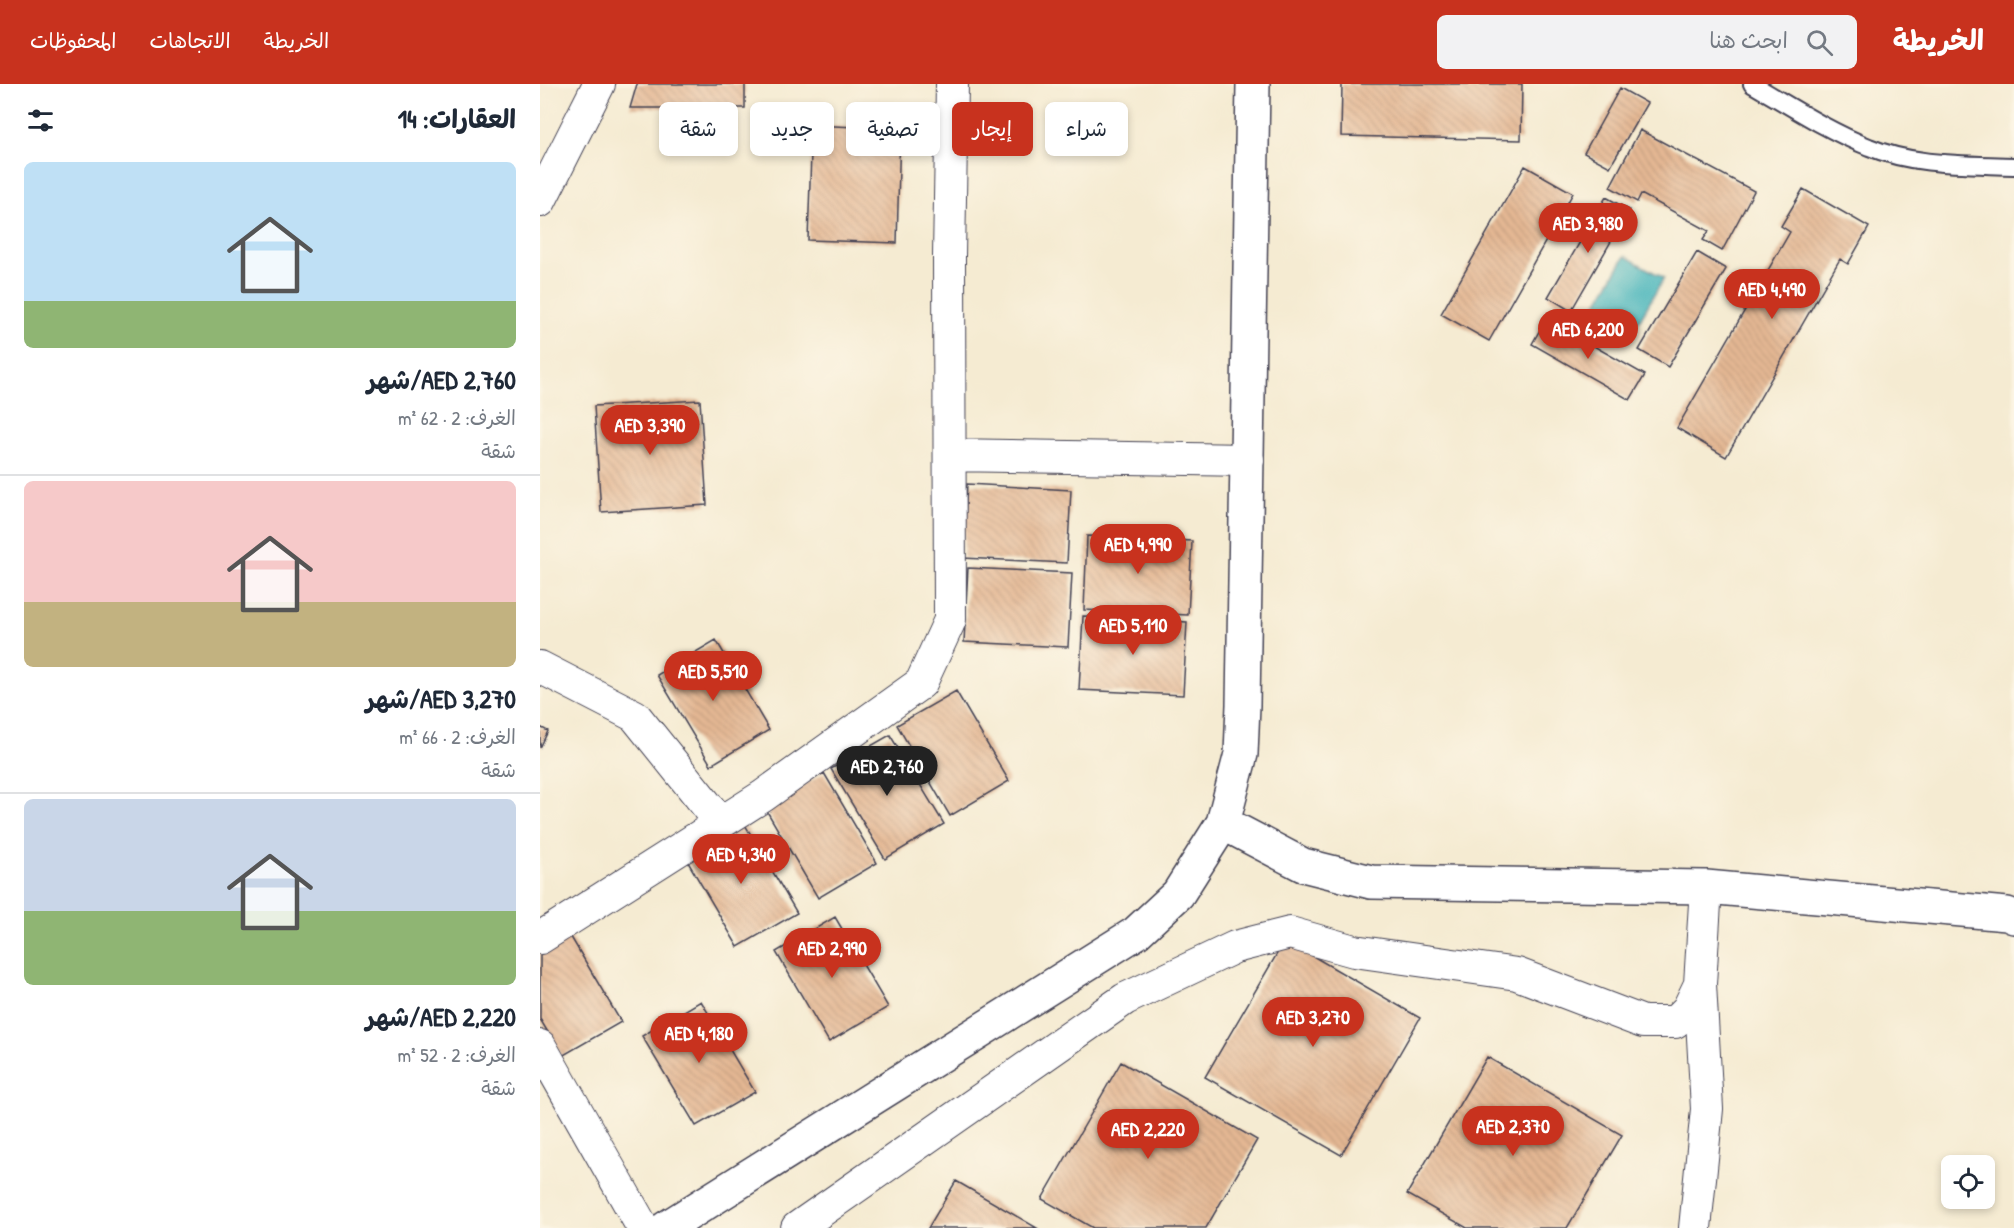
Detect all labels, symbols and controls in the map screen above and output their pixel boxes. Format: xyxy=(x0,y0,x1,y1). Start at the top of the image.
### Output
search box xyxy=(1437,15,1857,69)
text: الخريطة xyxy=(1893,21,1984,59)
text: ابحث هنا xyxy=(1709,25,1788,55)
text: المحفوظات xyxy=(30,26,116,55)
text: الاتجاهات xyxy=(149,26,231,55)
text: الخريطة xyxy=(264,26,329,55)
icon: search xyxy=(1803,26,1836,59)
text: العقارات: 14 xyxy=(398,101,516,136)
chip: شقة xyxy=(659,102,738,156)
chip: جديد xyxy=(750,102,834,156)
chip: تصفية xyxy=(846,102,940,156)
chip: إيجار xyxy=(952,102,1033,156)
chip: شراء xyxy=(1045,102,1128,156)
icon: filters xyxy=(24,104,57,137)
icon: home xyxy=(216,201,324,309)
pin: AED 3,980 xyxy=(1519,203,1657,254)
text: AED 3,980 xyxy=(1553,209,1623,236)
pin: AED 4,490 xyxy=(1703,269,1841,320)
text: AED 4,490 xyxy=(1738,275,1806,302)
pin: AED 6,200 xyxy=(1519,309,1657,360)
text: AED 6,200 xyxy=(1552,315,1624,342)
text: AED 2,760/شهر xyxy=(367,362,516,397)
text: الغرف: 2 · 62 m² xyxy=(398,404,516,431)
pin: AED 3,390 xyxy=(581,405,719,456)
text: AED 3,390 xyxy=(615,411,685,438)
text: شقة xyxy=(481,437,516,464)
icon: home xyxy=(216,520,324,628)
pin: AED 4,990 xyxy=(1069,524,1207,575)
text: AED 4,990 xyxy=(1104,530,1172,557)
pin: AED 5,110 xyxy=(1064,605,1202,656)
text: AED 5,110 xyxy=(1099,611,1167,638)
pin: AED 5,510 xyxy=(644,651,782,702)
text: AED 5,510 xyxy=(678,657,748,684)
text: AED 3,270/شهر xyxy=(366,681,516,716)
text: الغرف: 2 · 66 m² xyxy=(399,723,516,750)
pin: AED 2,760 xyxy=(818,746,956,797)
text: AED 2,760 xyxy=(851,752,923,779)
text: شقة xyxy=(481,756,516,783)
pin: AED 4,340 xyxy=(672,834,810,885)
icon: home xyxy=(216,838,324,946)
text: AED 4,340 xyxy=(706,840,776,867)
pin: AED 2,990 xyxy=(763,928,901,979)
text: AED 2,990 xyxy=(797,934,867,961)
pin: AED 3,270 xyxy=(1244,997,1382,1048)
text: AED 2,220/شهر xyxy=(366,999,516,1034)
text: AED 3,270 xyxy=(1276,1003,1350,1030)
pin: AED 4,180 xyxy=(630,1013,768,1064)
text: AED 4,180 xyxy=(664,1019,734,1046)
text: الغرف: 2 · 52 m² xyxy=(397,1041,516,1068)
text: شقة xyxy=(481,1074,516,1101)
pin: AED 2,370 xyxy=(1444,1106,1582,1157)
pin: AED 2,220 xyxy=(1079,1109,1217,1160)
text: AED 2,370 xyxy=(1476,1112,1550,1139)
text: AED 2,220 xyxy=(1111,1115,1185,1142)
map controls xyxy=(1941,1155,1995,1209)
button: locate xyxy=(1941,1155,1995,1209)

